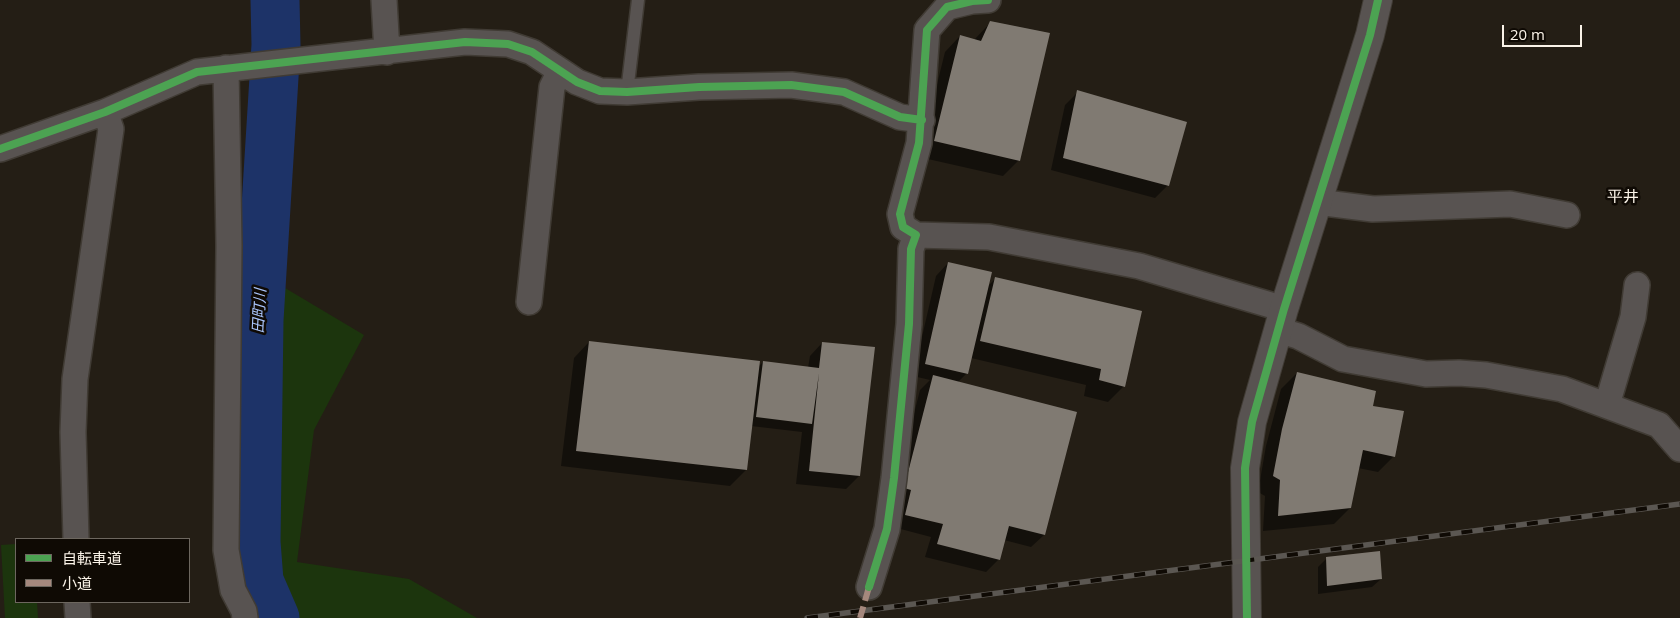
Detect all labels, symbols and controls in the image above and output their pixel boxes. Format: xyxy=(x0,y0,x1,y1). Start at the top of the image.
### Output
scale bar xyxy=(1505,15,1585,47)
text: 20 m xyxy=(1510,24,1545,44)
district label: 平井 xyxy=(1607,187,1639,207)
water label: 田町川 xyxy=(250,288,270,334)
legend xyxy=(15,538,190,603)
text: 自転車道 xyxy=(62,548,122,568)
text: 小道 xyxy=(62,573,92,593)

